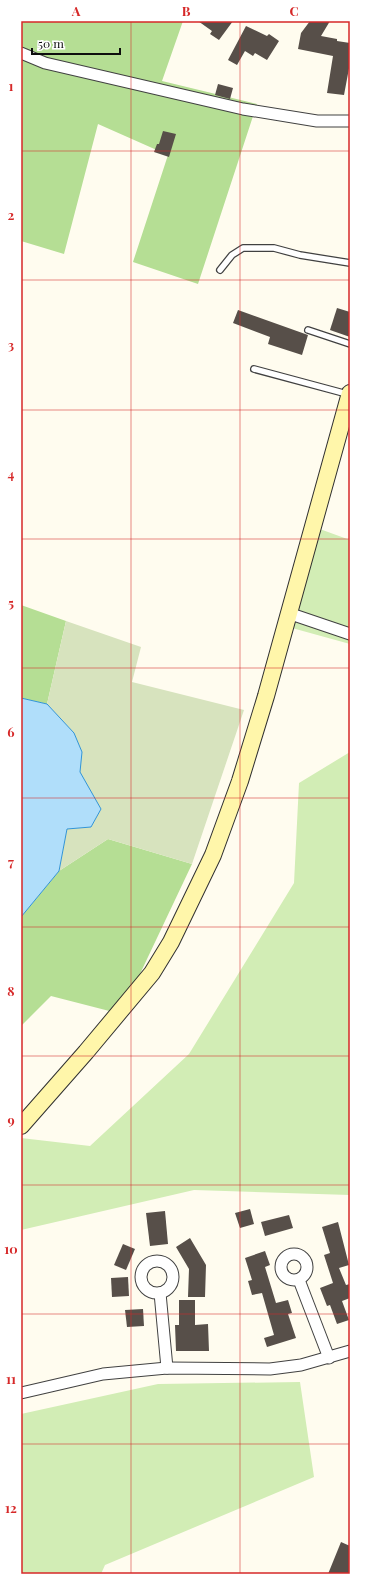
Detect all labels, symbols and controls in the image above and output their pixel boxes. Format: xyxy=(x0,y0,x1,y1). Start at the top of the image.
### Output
text: A xyxy=(71,2,81,19)
text: B xyxy=(182,2,191,19)
text: C xyxy=(289,2,299,19)
scale bar xyxy=(32,30,120,56)
text: 50 m xyxy=(38,35,64,51)
text: 1 xyxy=(9,77,14,94)
text: 2 xyxy=(8,206,15,223)
text: 3 xyxy=(8,336,14,353)
text: 4 xyxy=(8,465,15,482)
text: 5 xyxy=(8,594,14,611)
text: 6 xyxy=(7,723,15,740)
text: 7 xyxy=(8,853,14,870)
text: 8 xyxy=(7,982,15,999)
text: 9 xyxy=(7,1111,15,1128)
text: 10 xyxy=(4,1240,18,1257)
text: 11 xyxy=(6,1370,16,1387)
text: 12 xyxy=(5,1499,17,1516)

